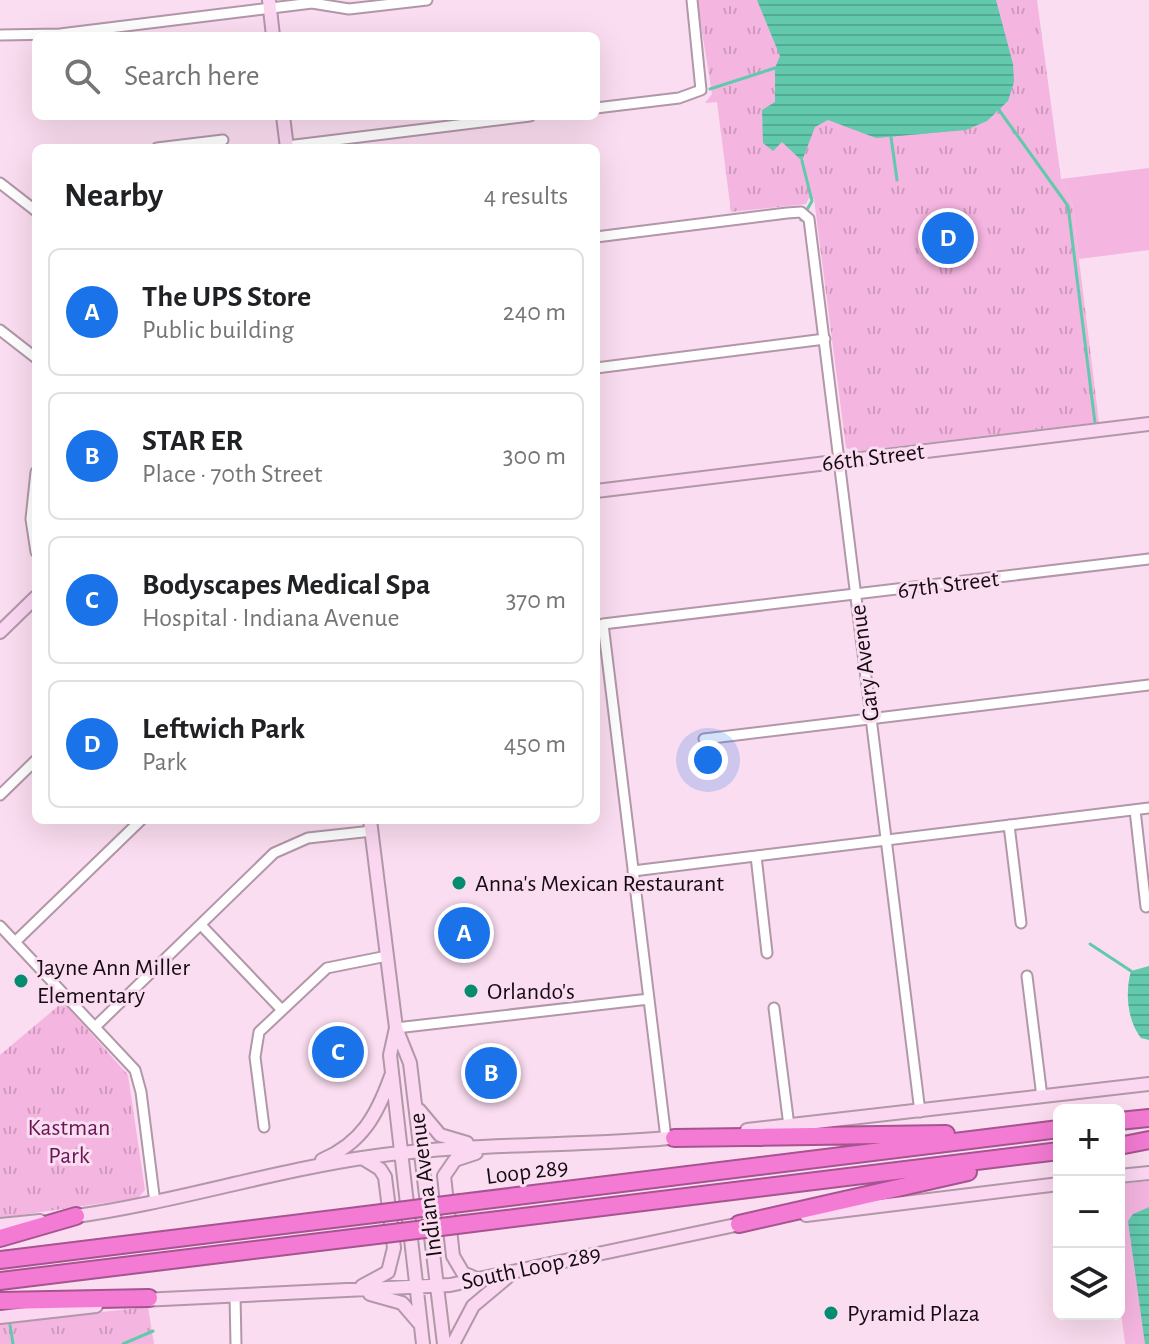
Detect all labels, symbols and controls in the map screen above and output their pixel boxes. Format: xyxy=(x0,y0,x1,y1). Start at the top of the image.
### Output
search box xyxy=(32,32,600,120)
icon: search xyxy=(60,54,104,98)
text: Search here xyxy=(124,61,260,91)
text: Nearby xyxy=(64,179,163,213)
text: 4 results xyxy=(484,183,568,209)
pin: D xyxy=(922,208,974,268)
text: The UPS Store xyxy=(142,282,311,312)
text: A xyxy=(84,299,100,325)
text: 240 m xyxy=(503,299,566,325)
text: Public building xyxy=(142,317,294,343)
text: STAR ER xyxy=(142,426,243,456)
street label: 66th Street xyxy=(820,440,926,476)
text: B xyxy=(84,443,100,469)
text: 300 m xyxy=(503,443,566,469)
text: Place · 70th Street xyxy=(142,461,322,487)
street label: 67th Street xyxy=(896,567,1000,603)
text: Bodyscapes Medical Spa xyxy=(142,570,430,600)
text: C xyxy=(85,587,99,613)
text: 370 m xyxy=(506,587,566,613)
street label: Gary Avenue xyxy=(846,603,884,723)
text: Hospital · Indiana Avenue xyxy=(142,605,400,631)
text: Leftwich Park xyxy=(142,714,305,744)
text: D xyxy=(83,731,101,757)
text: 450 m xyxy=(504,731,566,757)
your location xyxy=(688,740,728,780)
text: Park xyxy=(142,749,187,775)
place label: Anna's Mexican Restaurant xyxy=(475,872,724,896)
marker: Anna's Mexican Restaurant xyxy=(450,874,468,892)
pin: A xyxy=(438,903,490,963)
place label: Jayne Ann Miller Elementary xyxy=(37,956,190,1008)
marker: Jayne Ann Miller Elementary xyxy=(12,972,30,990)
place label: Orlando's xyxy=(487,980,575,1004)
marker: Orlando's xyxy=(462,982,480,1000)
pin: C xyxy=(312,1022,364,1082)
pin: B xyxy=(465,1043,517,1103)
map controls xyxy=(1053,1104,1125,1320)
button: + xyxy=(1053,1104,1125,1176)
street label: Indiana Avenue xyxy=(405,1111,447,1258)
park label: Kastman Park xyxy=(28,1116,110,1168)
street label: Loop 289 xyxy=(484,1155,570,1189)
button: − xyxy=(1053,1176,1125,1248)
street label: South Loop 289 xyxy=(459,1241,603,1294)
button: layers xyxy=(1053,1248,1125,1320)
place label: Pyramid Plaza xyxy=(847,1302,980,1326)
marker: Pyramid Plaza xyxy=(822,1304,840,1322)

